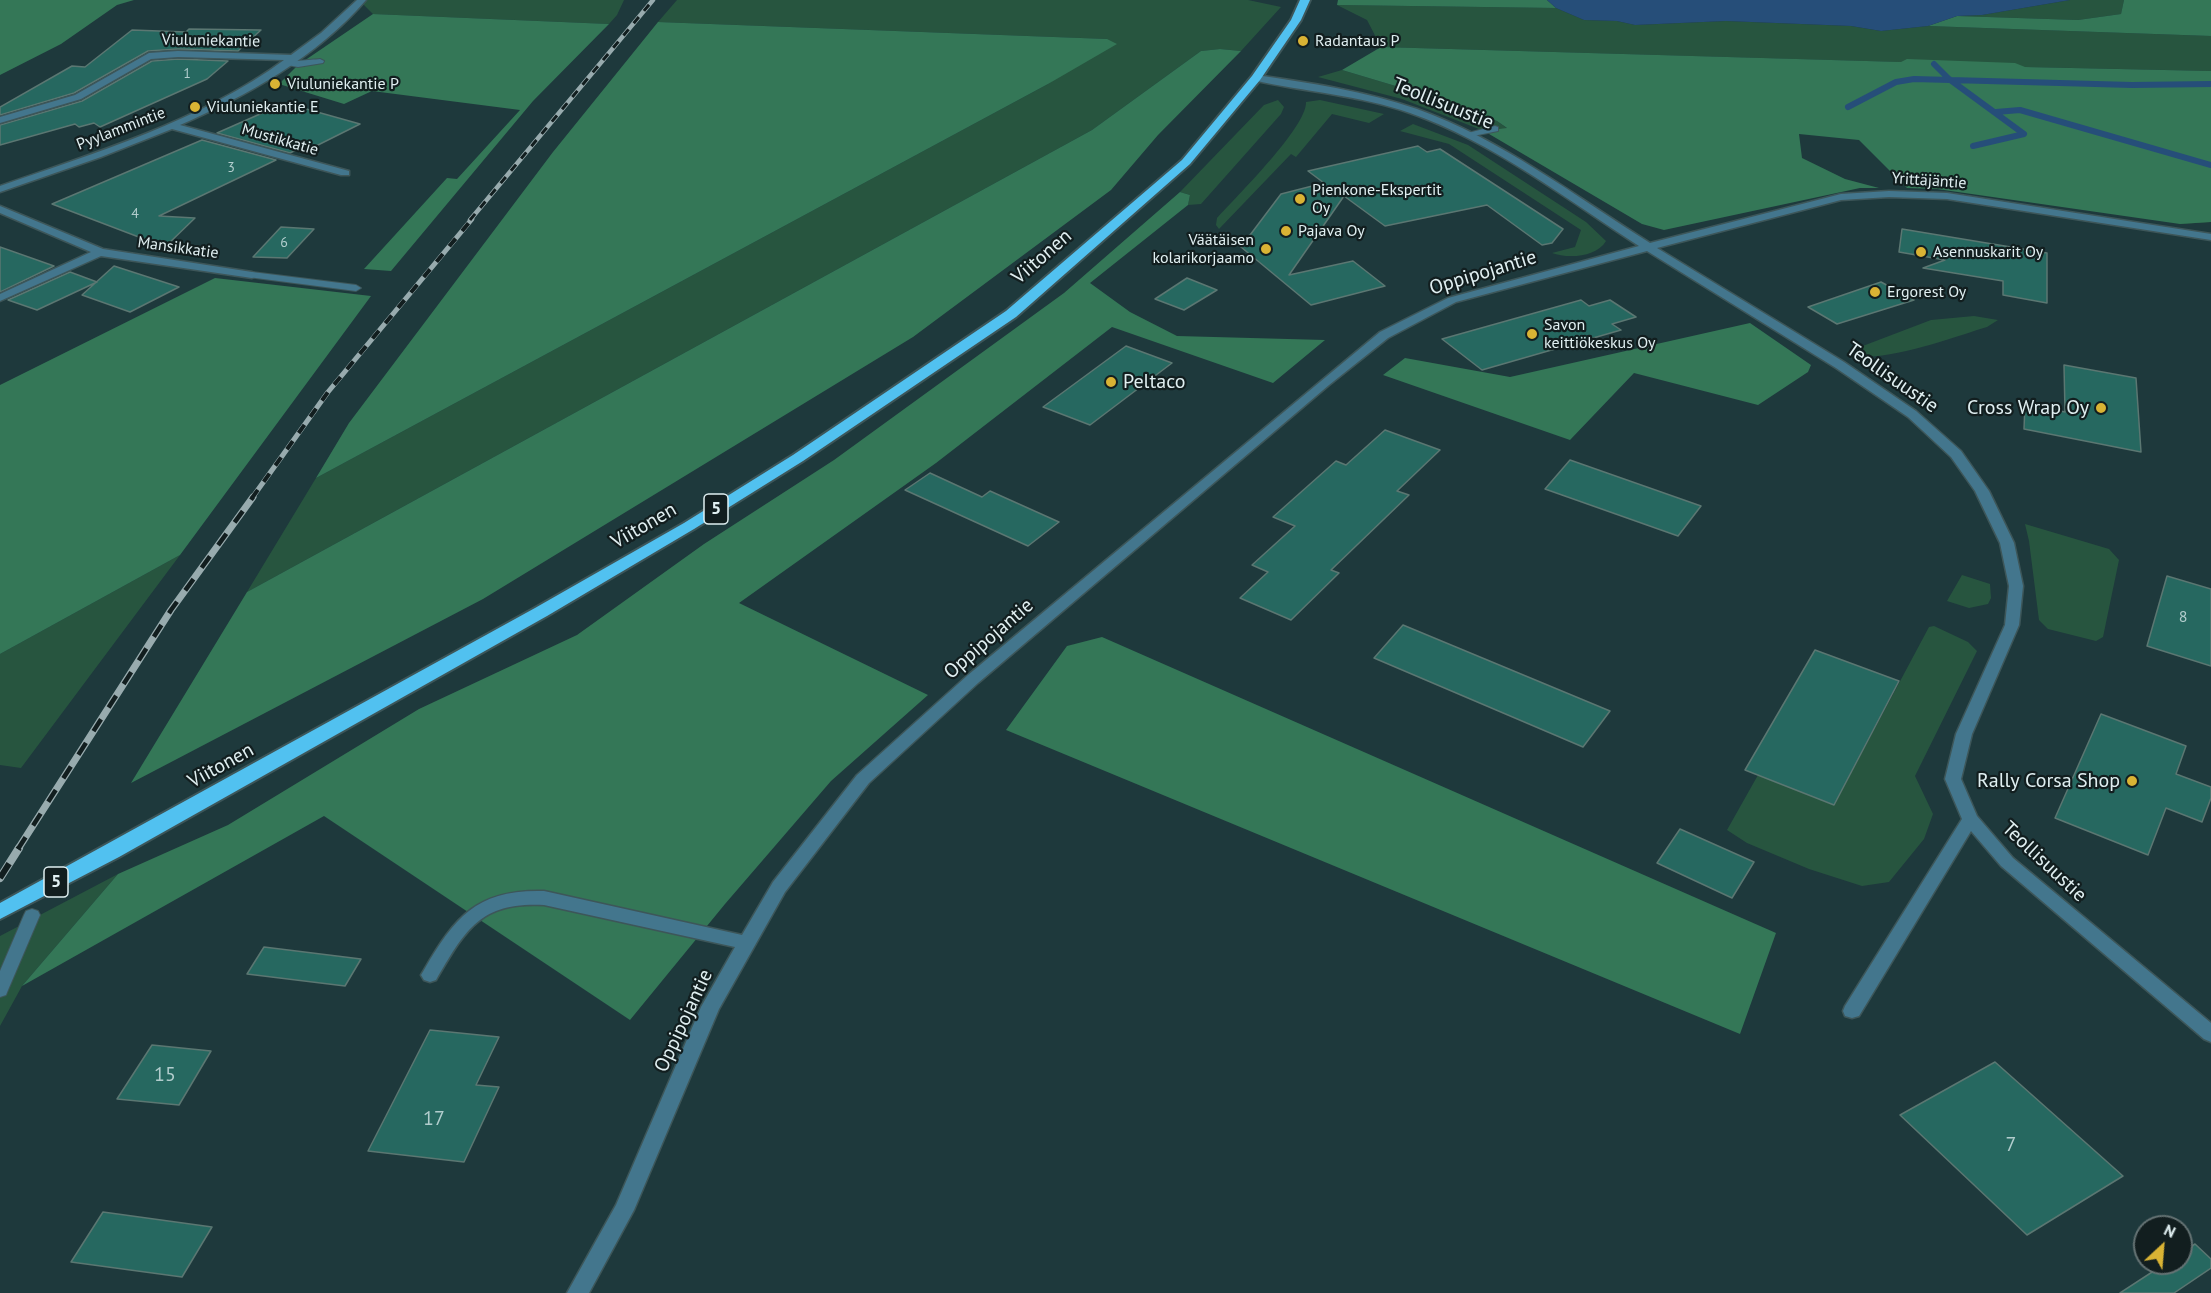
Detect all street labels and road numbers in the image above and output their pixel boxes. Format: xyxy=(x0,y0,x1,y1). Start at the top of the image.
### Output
street label: Viuluniekantie xyxy=(162,31,260,51)
street label: Teollisuustie xyxy=(1389,73,1497,135)
street label: Pyylammintie xyxy=(74,103,168,155)
street label: Mustikkatie xyxy=(239,120,321,160)
street label: Yrittäjäntie xyxy=(1891,169,1967,193)
street label: Viitonen xyxy=(1007,225,1077,289)
street label: Mansikkatie xyxy=(136,233,220,263)
street label: Oppipojantie xyxy=(1427,245,1539,301)
street label: Teollisuustie xyxy=(1841,338,1943,418)
road number: 5 xyxy=(704,494,728,524)
street label: Viitonen xyxy=(607,498,681,554)
street label: Oppipojantie xyxy=(939,594,1039,684)
street label: Viitonen xyxy=(184,738,258,794)
street label: Teollisuustie xyxy=(1997,817,2091,907)
road number: 5 xyxy=(44,867,68,897)
street label: Oppipojantie xyxy=(650,966,718,1076)

